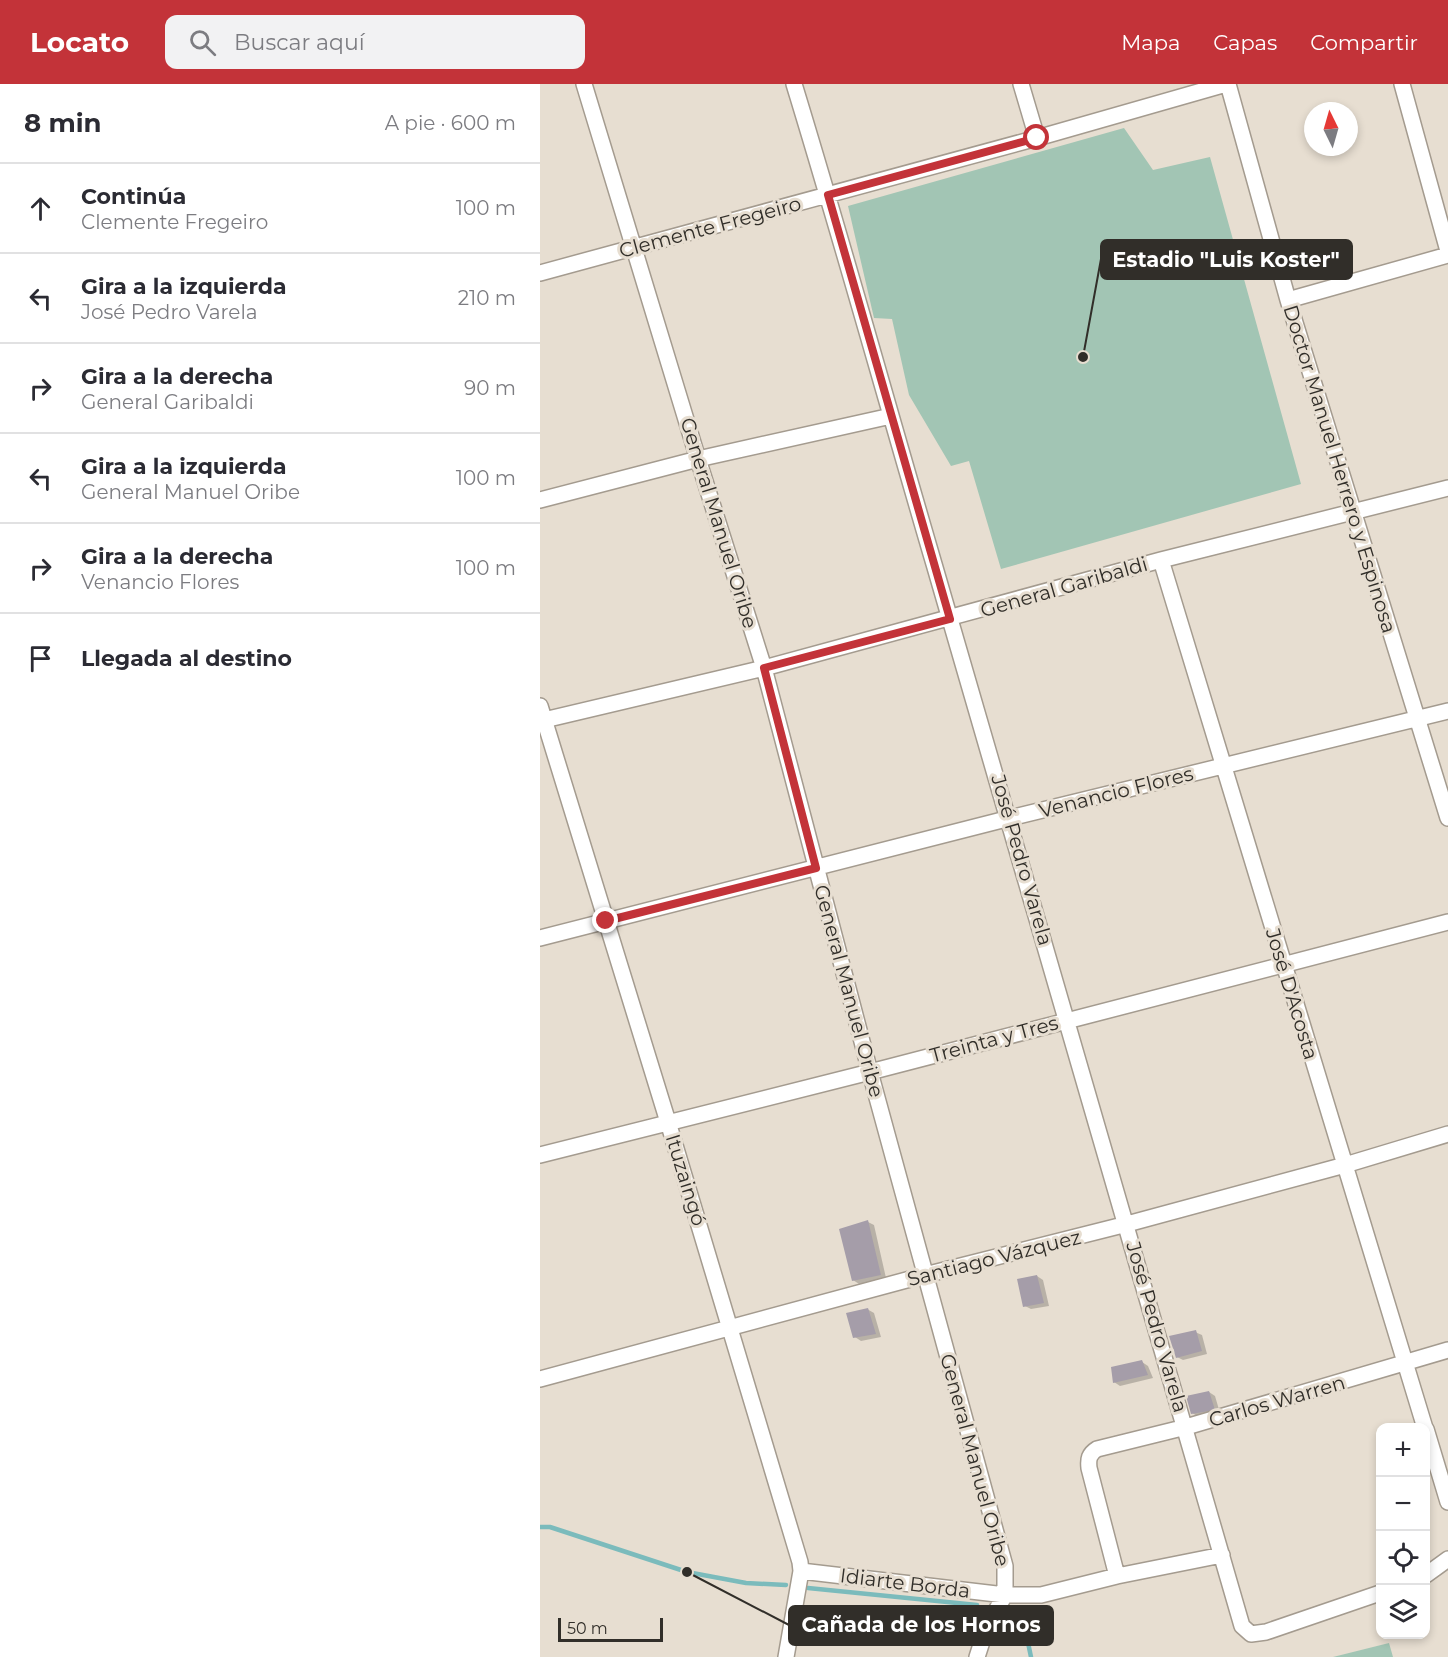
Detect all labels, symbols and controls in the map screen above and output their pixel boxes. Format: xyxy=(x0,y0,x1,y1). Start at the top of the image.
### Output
search box xyxy=(165,15,585,69)
text: Locato xyxy=(30,25,129,59)
icon: search xyxy=(186,26,219,59)
text: Buscar aquí xyxy=(234,29,365,56)
text: Mapa xyxy=(1121,30,1180,55)
text: Capas xyxy=(1213,30,1277,55)
text: Compartir xyxy=(1310,30,1418,55)
north arrow xyxy=(1304,102,1358,156)
text: 8 min xyxy=(24,107,102,139)
text: A pie · 600 m xyxy=(385,111,516,135)
route start xyxy=(1023,124,1049,150)
text: Continúa xyxy=(81,183,186,210)
street label: Clemente Fregeiro xyxy=(616,191,804,263)
icon: ahead xyxy=(24,192,57,225)
text: 100 m xyxy=(456,196,516,220)
text: Clemente Fregeiro xyxy=(81,210,268,234)
callout: Estadio "Luis Koster" xyxy=(1101,240,1352,279)
text: Estadio "Luis Koster" xyxy=(1112,247,1340,272)
text: Gira a la izquierda xyxy=(81,273,287,300)
icon: left xyxy=(24,282,57,315)
text: 210 m xyxy=(458,286,516,310)
text: José Pedro Varela xyxy=(81,300,258,324)
street label: Doctor Manuel Herrero y Espinosa xyxy=(1279,302,1401,636)
text: Gira a la derecha xyxy=(81,363,273,390)
icon: right xyxy=(24,372,57,405)
text: 90 m xyxy=(464,376,516,400)
text: General Garibaldi xyxy=(81,390,254,414)
street label: General Manuel Oribe xyxy=(676,415,762,631)
text: Gira a la izquierda xyxy=(81,453,287,480)
icon: left xyxy=(24,462,57,495)
text: 100 m xyxy=(456,466,516,490)
text: General Manuel Oribe xyxy=(81,480,300,504)
text: Gira a la derecha xyxy=(81,543,273,570)
icon: right xyxy=(24,552,57,585)
street label: General Garibaldi xyxy=(978,552,1150,622)
text: 100 m xyxy=(456,556,516,580)
text: Venancio Flores xyxy=(81,570,239,594)
icon: arrive xyxy=(24,642,57,675)
text: Llegada al destino xyxy=(81,645,292,672)
street label: Venancio Flores xyxy=(1036,761,1196,823)
street label: José Pedro Varela xyxy=(986,771,1058,948)
street label: General Manuel Oribe xyxy=(809,882,889,1100)
route end xyxy=(592,907,618,933)
street label: José D'Acosta xyxy=(1260,924,1323,1063)
street label: Treinta y Tres xyxy=(927,1010,1061,1068)
street label: Ituzaingó xyxy=(661,1131,711,1229)
street label: Santiago Vázquez xyxy=(905,1225,1083,1291)
street label: José Pedro Varela xyxy=(1121,1238,1193,1415)
street label: General Manuel Oribe xyxy=(935,1351,1015,1569)
street label: Carlos Warren xyxy=(1206,1370,1348,1432)
map controls xyxy=(1376,1423,1430,1639)
button: + xyxy=(1376,1423,1430,1477)
button: − xyxy=(1376,1477,1430,1531)
button: locate xyxy=(1376,1531,1430,1585)
street label: Idiarte Borda xyxy=(839,1563,971,1603)
button: layers xyxy=(1376,1585,1430,1639)
callout: Cañada de los Hornos xyxy=(789,1606,1053,1645)
text: Cañada de los Hornos xyxy=(801,1612,1041,1637)
scale bar xyxy=(558,1615,663,1642)
text: 50 m xyxy=(567,1619,608,1638)

